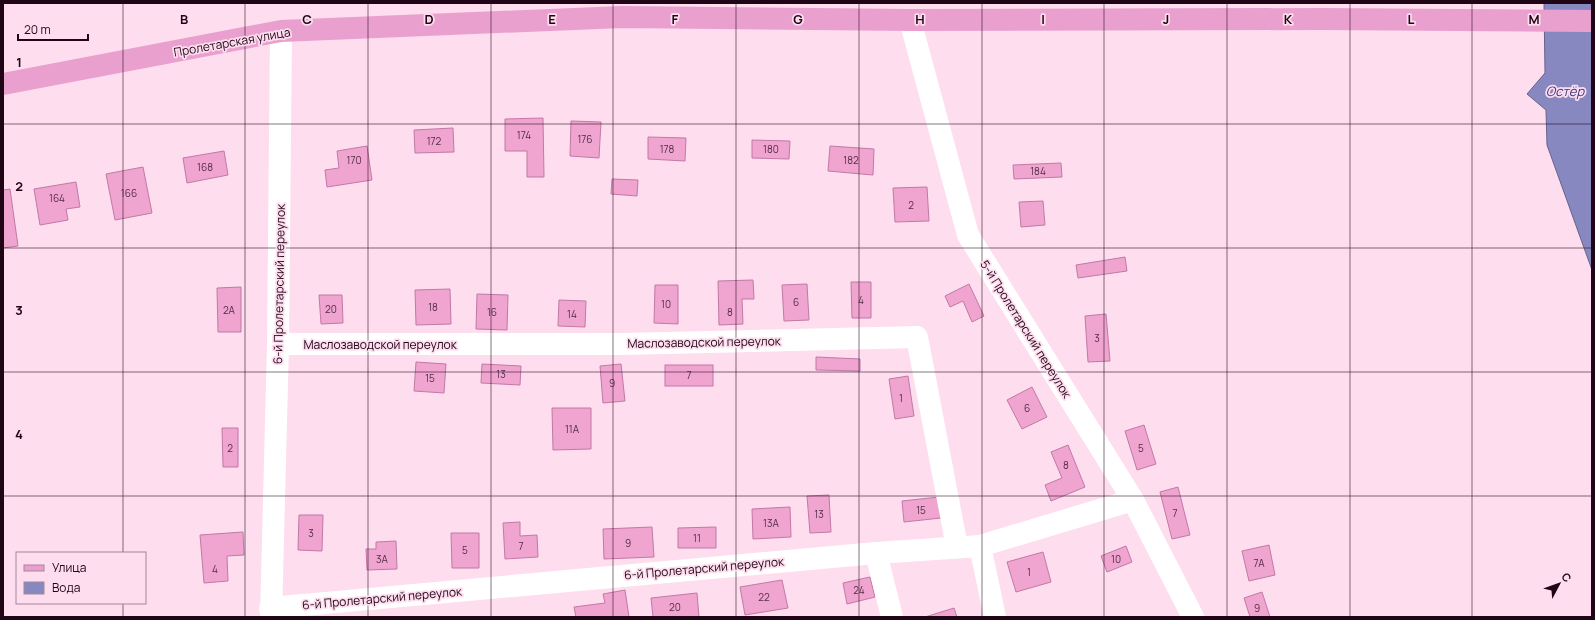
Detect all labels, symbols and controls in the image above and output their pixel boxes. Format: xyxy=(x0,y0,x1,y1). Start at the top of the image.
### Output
text: B xyxy=(180,10,188,28)
text: C xyxy=(302,10,312,28)
text: D xyxy=(424,10,434,28)
text: E xyxy=(548,10,556,28)
text: F xyxy=(672,10,679,28)
text: G xyxy=(793,10,803,28)
text: H xyxy=(915,10,925,28)
text: I xyxy=(1041,10,1045,28)
text: J xyxy=(1163,10,1169,28)
text: K xyxy=(1284,10,1293,28)
text: L xyxy=(1408,10,1415,28)
text: M xyxy=(1528,10,1540,28)
scale bar xyxy=(18,16,88,42)
text: 20 m xyxy=(24,21,51,38)
street label: Пролетарская улица xyxy=(172,23,292,61)
text: 1 xyxy=(16,53,22,71)
water label: Остёр xyxy=(1546,82,1585,100)
house number: 174 xyxy=(517,128,531,142)
house number: 176 xyxy=(577,132,593,146)
house number: 172 xyxy=(427,134,442,148)
house number: 178 xyxy=(660,142,675,156)
house number: 180 xyxy=(763,142,779,156)
house number: 170 xyxy=(346,153,362,167)
house number: 182 xyxy=(843,153,859,167)
house number: 168 xyxy=(197,160,213,174)
house number: 184 xyxy=(1030,164,1046,178)
text: 2 xyxy=(15,177,23,195)
house number: 166 xyxy=(121,186,137,200)
house number: 164 xyxy=(49,191,65,205)
house number: 2 xyxy=(908,198,914,212)
street label: 6-й Пролетарский переулок xyxy=(269,203,289,364)
street label: 5-й Пролетарский переулок xyxy=(976,257,1076,402)
house number: 4 xyxy=(858,293,864,307)
house number: 6 xyxy=(793,295,799,309)
house number: 10 xyxy=(661,297,671,311)
house number: 18 xyxy=(428,300,438,314)
text: 3 xyxy=(15,301,23,319)
house number: 20 xyxy=(325,302,337,316)
house number: 2А xyxy=(223,303,236,317)
house number: 16 xyxy=(487,305,497,319)
house number: 8 xyxy=(727,305,733,319)
house number: 14 xyxy=(567,307,577,321)
house number: 3 xyxy=(1094,331,1100,345)
street label: Маслозаводской переулок xyxy=(627,332,782,352)
street label: Маслозаводской переулок xyxy=(303,336,458,353)
house number: 13 xyxy=(496,367,506,381)
house number: 7 xyxy=(686,368,692,382)
house number: 15 xyxy=(425,371,435,385)
house number: 9 xyxy=(609,376,615,390)
house number: 1 xyxy=(899,391,903,405)
house number: 6 xyxy=(1024,401,1030,415)
house number: 11А xyxy=(565,422,580,436)
text: 4 xyxy=(15,425,23,443)
house number: 2 xyxy=(227,441,233,455)
house number: 5 xyxy=(1138,441,1144,455)
house number: 8 xyxy=(1063,458,1069,472)
house number: 15 xyxy=(916,503,926,517)
house number: 7 xyxy=(1172,506,1178,520)
house number: 13 xyxy=(814,507,824,521)
house number: 13А xyxy=(763,516,780,530)
house number: 3 xyxy=(308,526,314,540)
house number: 11 xyxy=(693,531,701,545)
house number: 9 xyxy=(625,536,631,550)
house number: 7 xyxy=(518,539,524,553)
house number: 5 xyxy=(462,543,468,557)
legend xyxy=(16,552,146,604)
house number: 3А xyxy=(376,552,389,566)
street label: 6-й Пролетарский переулок xyxy=(623,552,786,583)
house number: 10 xyxy=(1111,552,1121,566)
house number: 7А xyxy=(1254,556,1265,570)
text: Улица xyxy=(52,559,86,576)
house number: 4 xyxy=(212,562,218,576)
north arrow xyxy=(1539,564,1579,604)
house number: 1 xyxy=(1027,565,1031,579)
text: С xyxy=(1559,569,1575,585)
text: Вода xyxy=(52,579,80,596)
street label: 6-й Пролетарский переулок xyxy=(301,582,464,613)
house number: 24 xyxy=(853,583,865,597)
house number: 22 xyxy=(758,590,770,604)
house number: 20 xyxy=(669,600,681,614)
house number: 9 xyxy=(1254,601,1260,615)

